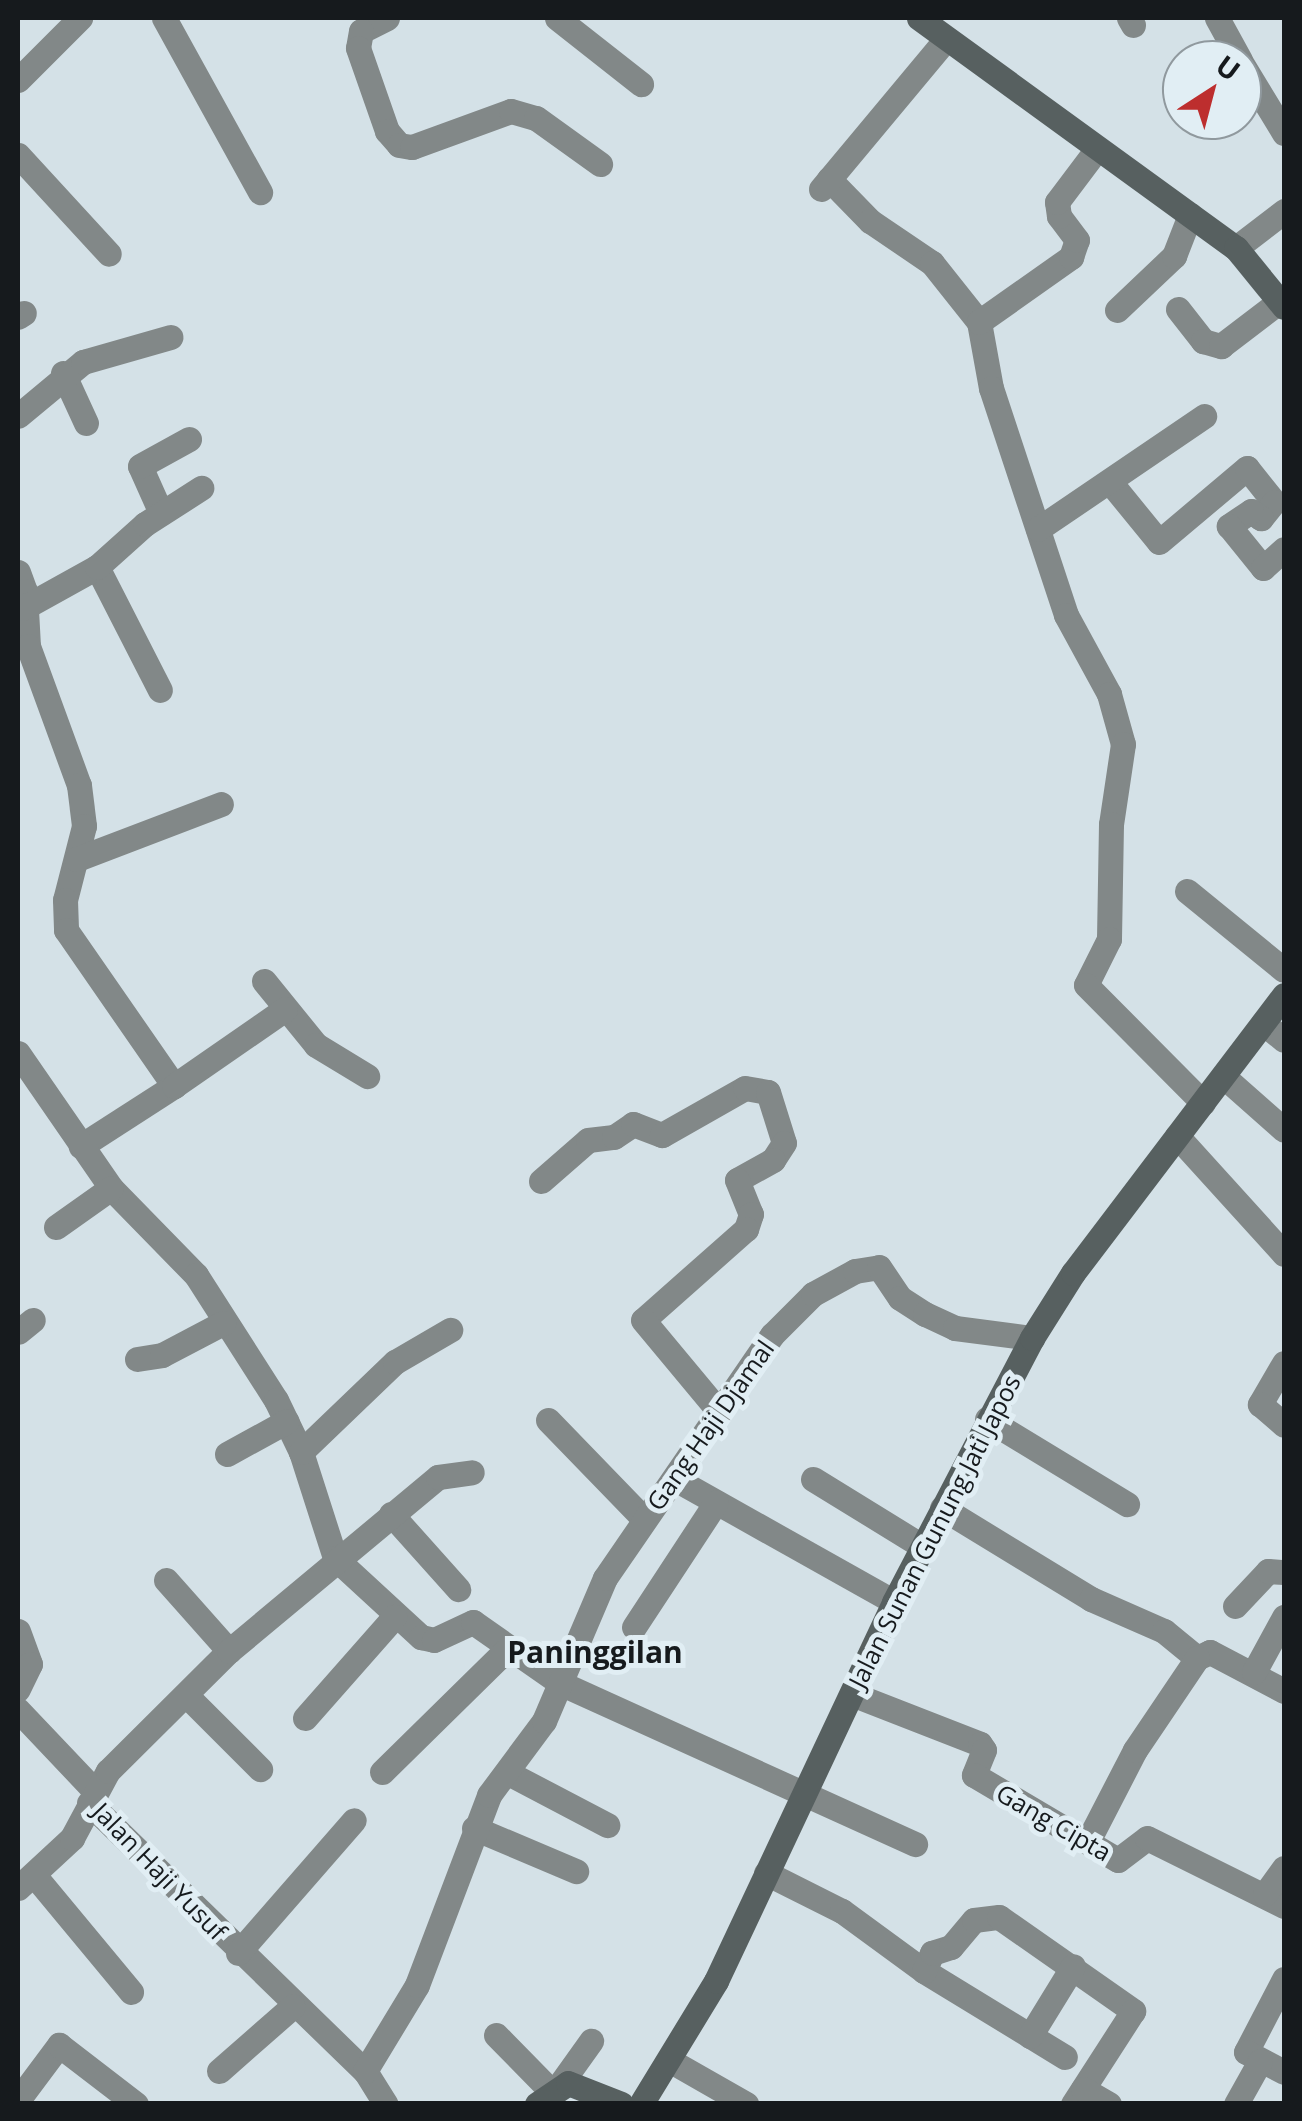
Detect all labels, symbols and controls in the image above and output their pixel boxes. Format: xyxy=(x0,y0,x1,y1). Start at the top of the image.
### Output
north arrow xyxy=(1162,40,1262,140)
text: U xyxy=(1209,46,1248,89)
street label: Gang Haji Djamal xyxy=(640,1334,780,1516)
street label: Jalan Sunan Gunung Jati Japos xyxy=(842,1369,1026,1693)
district label: Paninggilan xyxy=(507,1634,683,1670)
street label: Gang Cipta xyxy=(991,1777,1117,1867)
street label: Jalan Haji Yusuf xyxy=(87,1796,233,1946)

